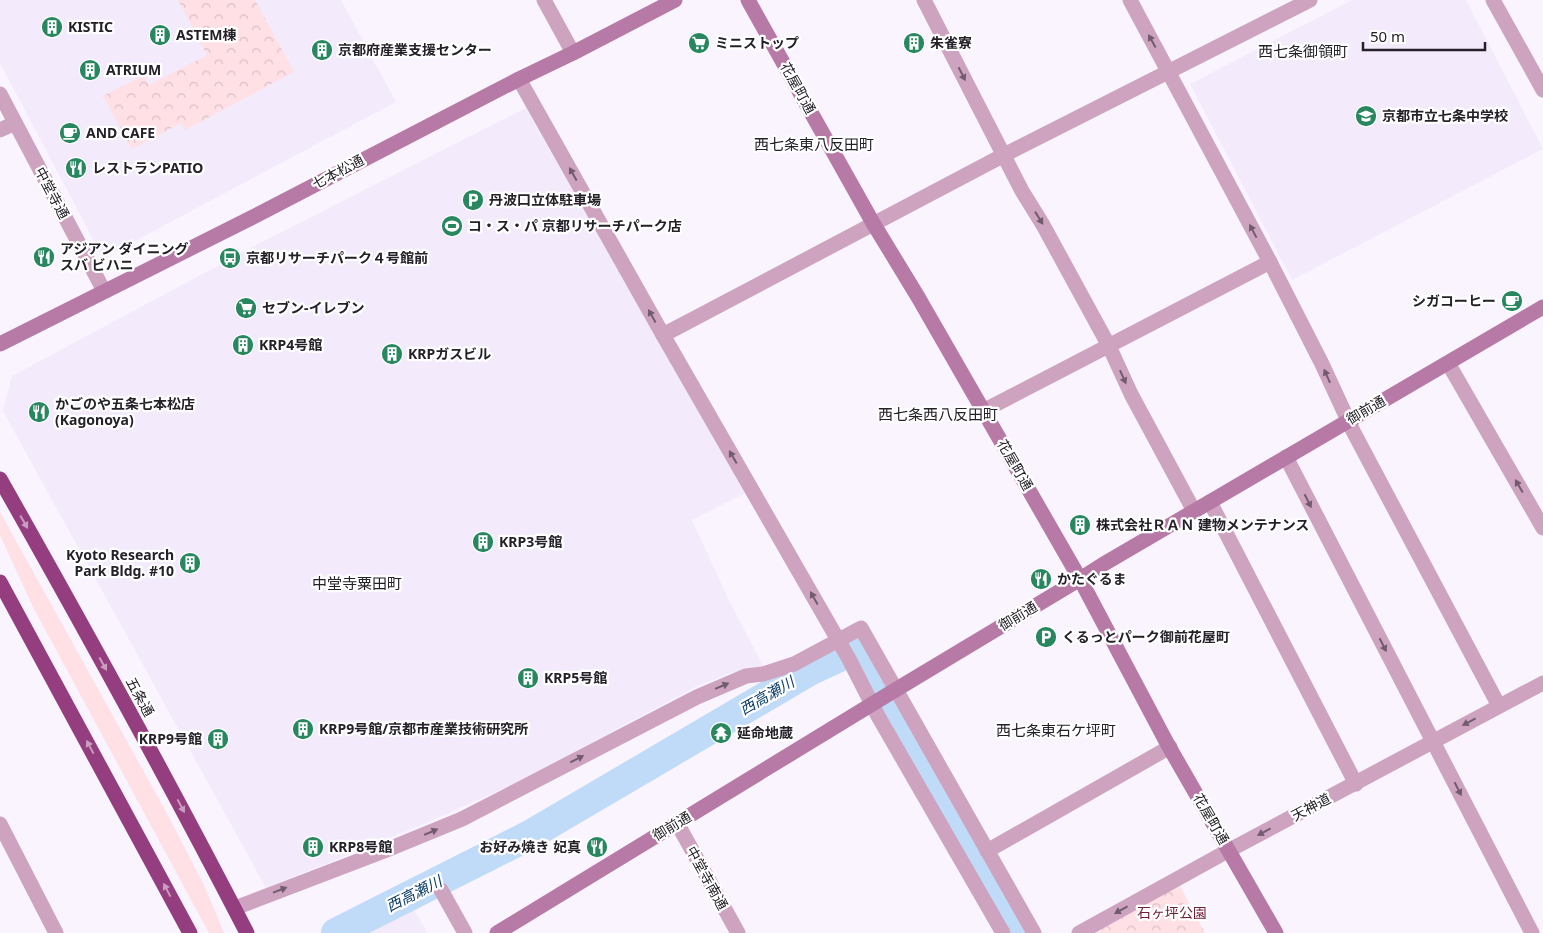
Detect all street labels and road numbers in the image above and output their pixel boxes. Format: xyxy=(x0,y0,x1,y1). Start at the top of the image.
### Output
street label: 花屋町通 xyxy=(777,59,820,117)
street label: 七本松通 xyxy=(309,150,367,193)
street label: 中堂寺通 xyxy=(31,164,74,222)
street label: 御前通 xyxy=(1343,391,1389,428)
street label: 花屋町通 xyxy=(993,436,1038,494)
street label: 御前通 xyxy=(995,597,1041,635)
street label: 五条通 xyxy=(122,674,159,720)
street label: 天神道 xyxy=(1288,788,1334,825)
street label: 花屋町通 xyxy=(1189,790,1234,848)
street label: 御前通 xyxy=(649,807,695,845)
street label: 中堂寺南通 xyxy=(682,843,733,913)

